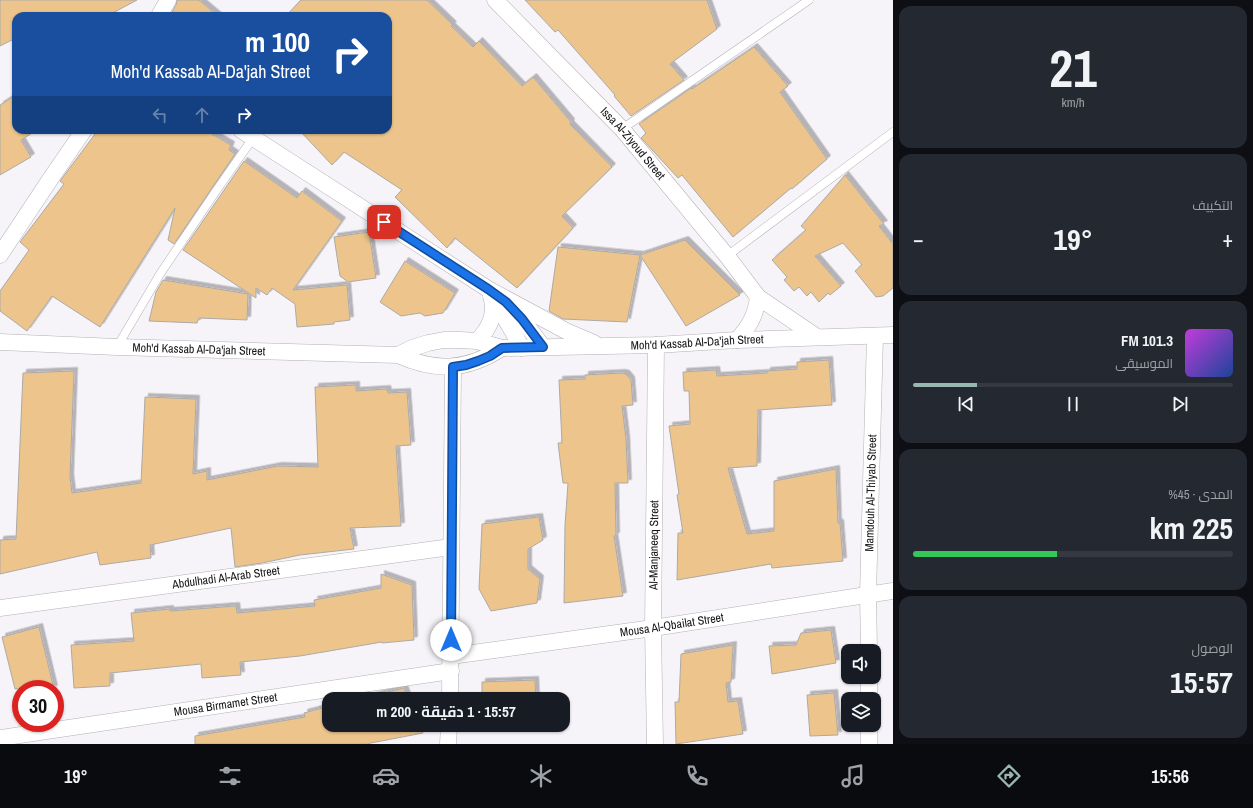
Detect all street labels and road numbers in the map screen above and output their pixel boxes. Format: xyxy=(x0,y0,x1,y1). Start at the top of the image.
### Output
street label: Issa Al-Ziyoud Street xyxy=(597,104,669,183)
street label: Moh'd Kassab Al-Da'jah Street xyxy=(631,331,764,353)
street label: Moh'd Kassab Al-Da'jah Street xyxy=(132,339,266,359)
street label: Mamdouh Al-Thiyab Street xyxy=(861,434,880,552)
street label: Al-Manjaneeq Street xyxy=(645,500,662,591)
street label: Abdulhadi Al-Arab Street xyxy=(170,562,281,593)
street label: Mousa Al-Qbailat Street xyxy=(619,609,725,640)
street label: Mousa Birmamet Street xyxy=(173,689,278,720)

